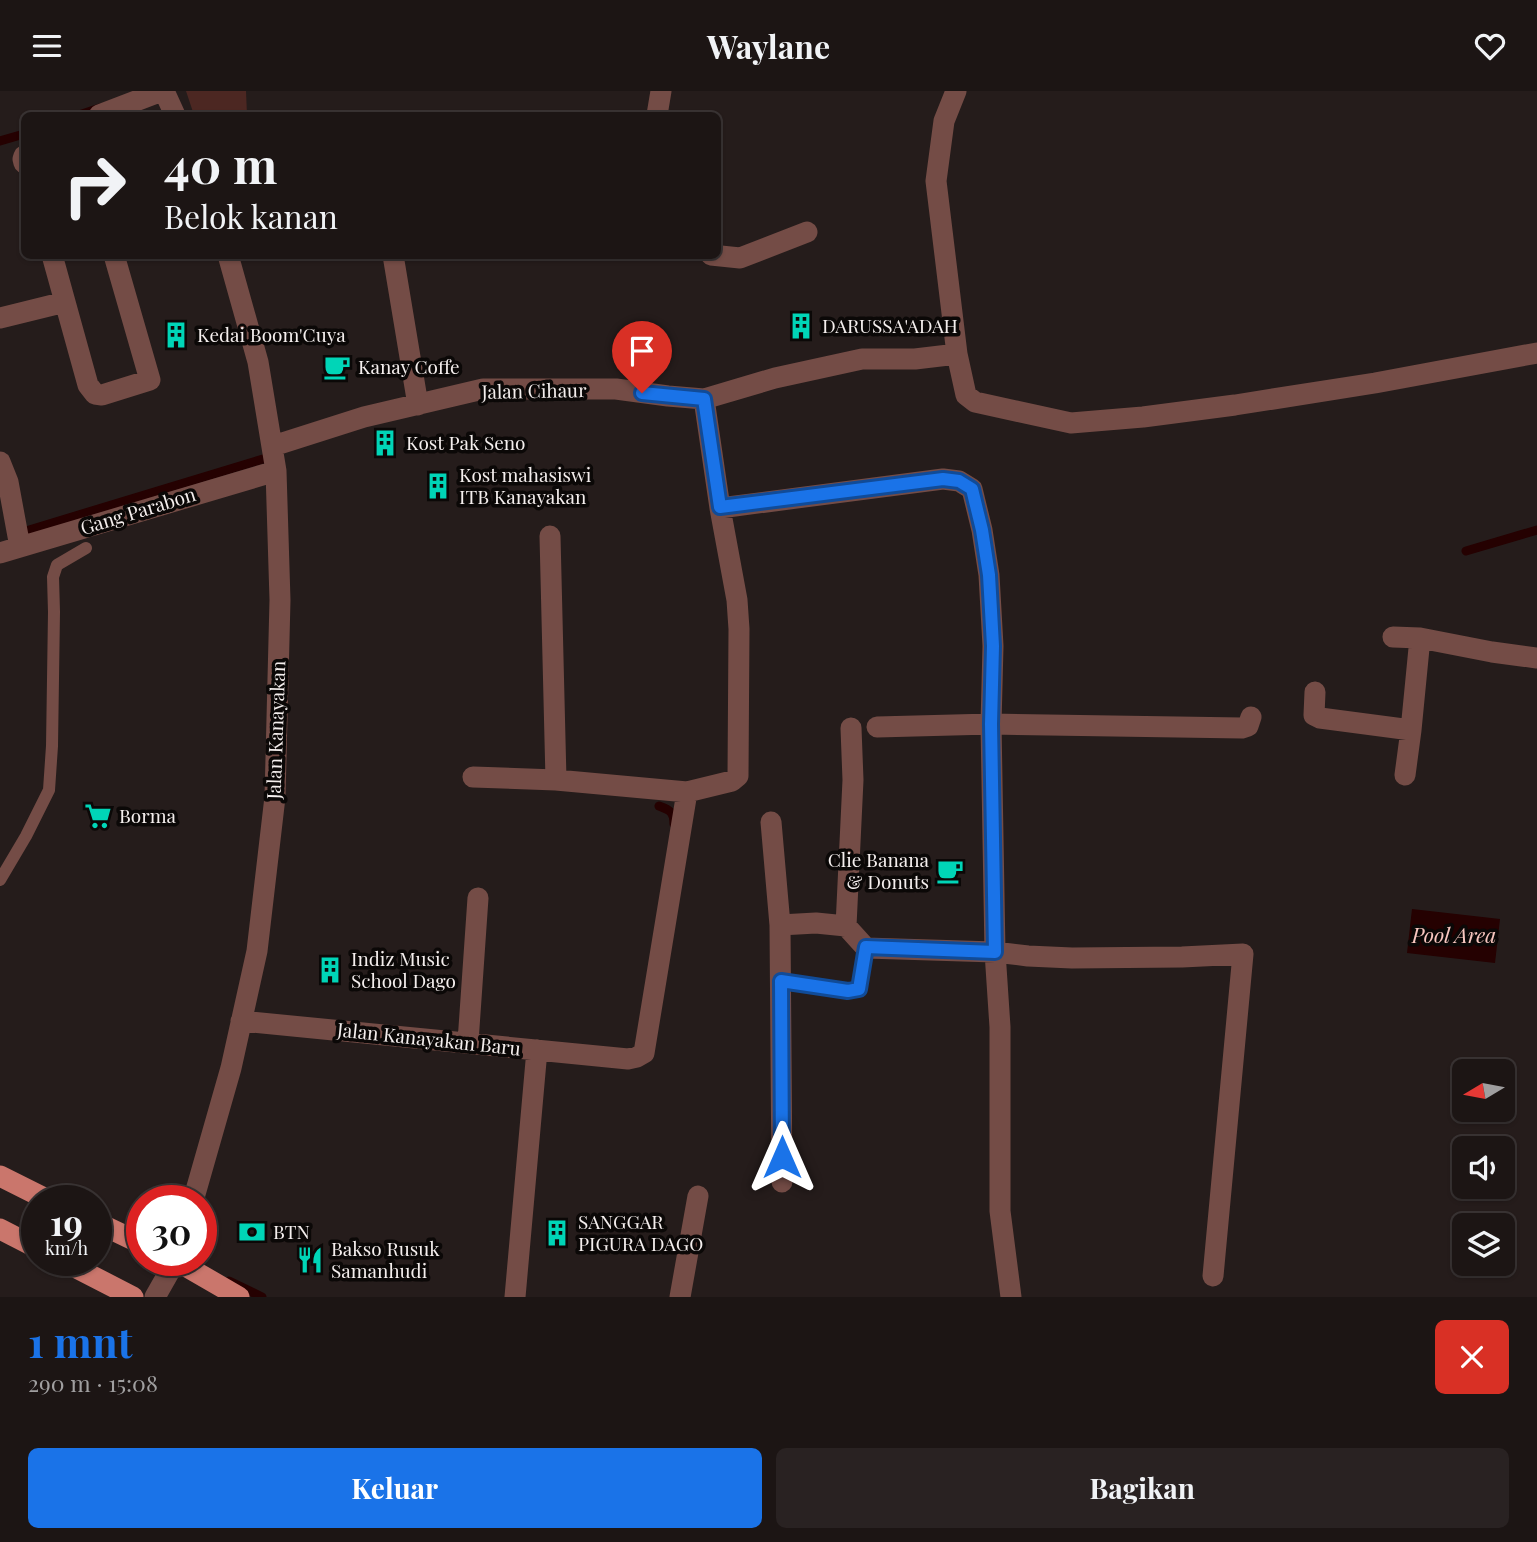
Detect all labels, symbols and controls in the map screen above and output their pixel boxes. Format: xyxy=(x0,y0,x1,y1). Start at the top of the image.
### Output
text: Waylane xyxy=(707,24,830,67)
icon: menu xyxy=(28,27,66,65)
icon: heart xyxy=(1471,27,1509,65)
text: 40 m xyxy=(164,131,277,196)
icon: right xyxy=(49,140,140,231)
text: Belok kanan xyxy=(164,194,338,237)
building icon: DARUSSA'ADAH xyxy=(786,311,816,341)
place label: DARUSSA'ADAH xyxy=(822,312,958,338)
building icon: Kedai Boom'Cuya xyxy=(161,320,191,350)
place label: Kedai Boom'Cuya xyxy=(197,321,346,347)
pin xyxy=(612,321,672,393)
icon: arrive xyxy=(623,332,661,370)
cafe icon: Kanay Coffe xyxy=(322,352,352,382)
place label: Kanay Coffe xyxy=(358,353,460,379)
street label: Jalan Cihaur xyxy=(480,376,587,404)
building icon: Kost Pak Seno xyxy=(370,428,400,458)
place label: Kost Pak Seno xyxy=(406,429,526,455)
place label: Kost mahasiswi ITB Kanayakan xyxy=(459,461,592,509)
building icon: Kost mahasiswi ITB Kanayakan xyxy=(423,471,453,501)
street label: Gang Parabon xyxy=(77,480,199,540)
street label: Jalan Kanayakan xyxy=(260,660,290,801)
supermarket icon: Borma xyxy=(83,801,113,831)
place label: Borma xyxy=(119,802,177,828)
place label: Clie Banana & Donuts xyxy=(828,846,930,894)
cafe icon: Clie Banana & Donuts xyxy=(935,856,965,886)
water label: Pool Area xyxy=(1411,920,1496,948)
place label: Indiz Music School Dago xyxy=(351,945,456,993)
building icon: Indiz Music School Dago xyxy=(315,955,345,985)
street label: Jalan Kanayakan Baru xyxy=(335,1015,522,1061)
north arrow xyxy=(1452,1059,1516,1122)
map controls xyxy=(1452,1059,1515,1276)
position arrow xyxy=(745,1120,819,1194)
button: sound xyxy=(1452,1136,1515,1199)
speed limit sign: 30 xyxy=(126,1185,217,1276)
text: 19 xyxy=(50,1198,83,1245)
place label: SANGGAR PIGURA DAGO xyxy=(578,1208,703,1256)
button: layers xyxy=(1452,1213,1515,1276)
bank icon: BTN xyxy=(237,1217,267,1247)
place label: BTN xyxy=(273,1218,310,1244)
building icon: SANGGAR PIGURA DAGO xyxy=(542,1218,572,1248)
place label: Bakso Rusuk Samanhudi xyxy=(331,1235,440,1283)
text: km/h xyxy=(45,1236,88,1260)
restaurant icon: Bakso Rusuk Samanhudi xyxy=(295,1245,325,1275)
text: 1 mnt xyxy=(28,1313,132,1369)
button: close xyxy=(1435,1320,1509,1394)
text: 290 m · 15:08 xyxy=(28,1367,158,1398)
button: Keluar xyxy=(28,1448,762,1528)
button: Bagikan xyxy=(776,1448,1509,1528)

